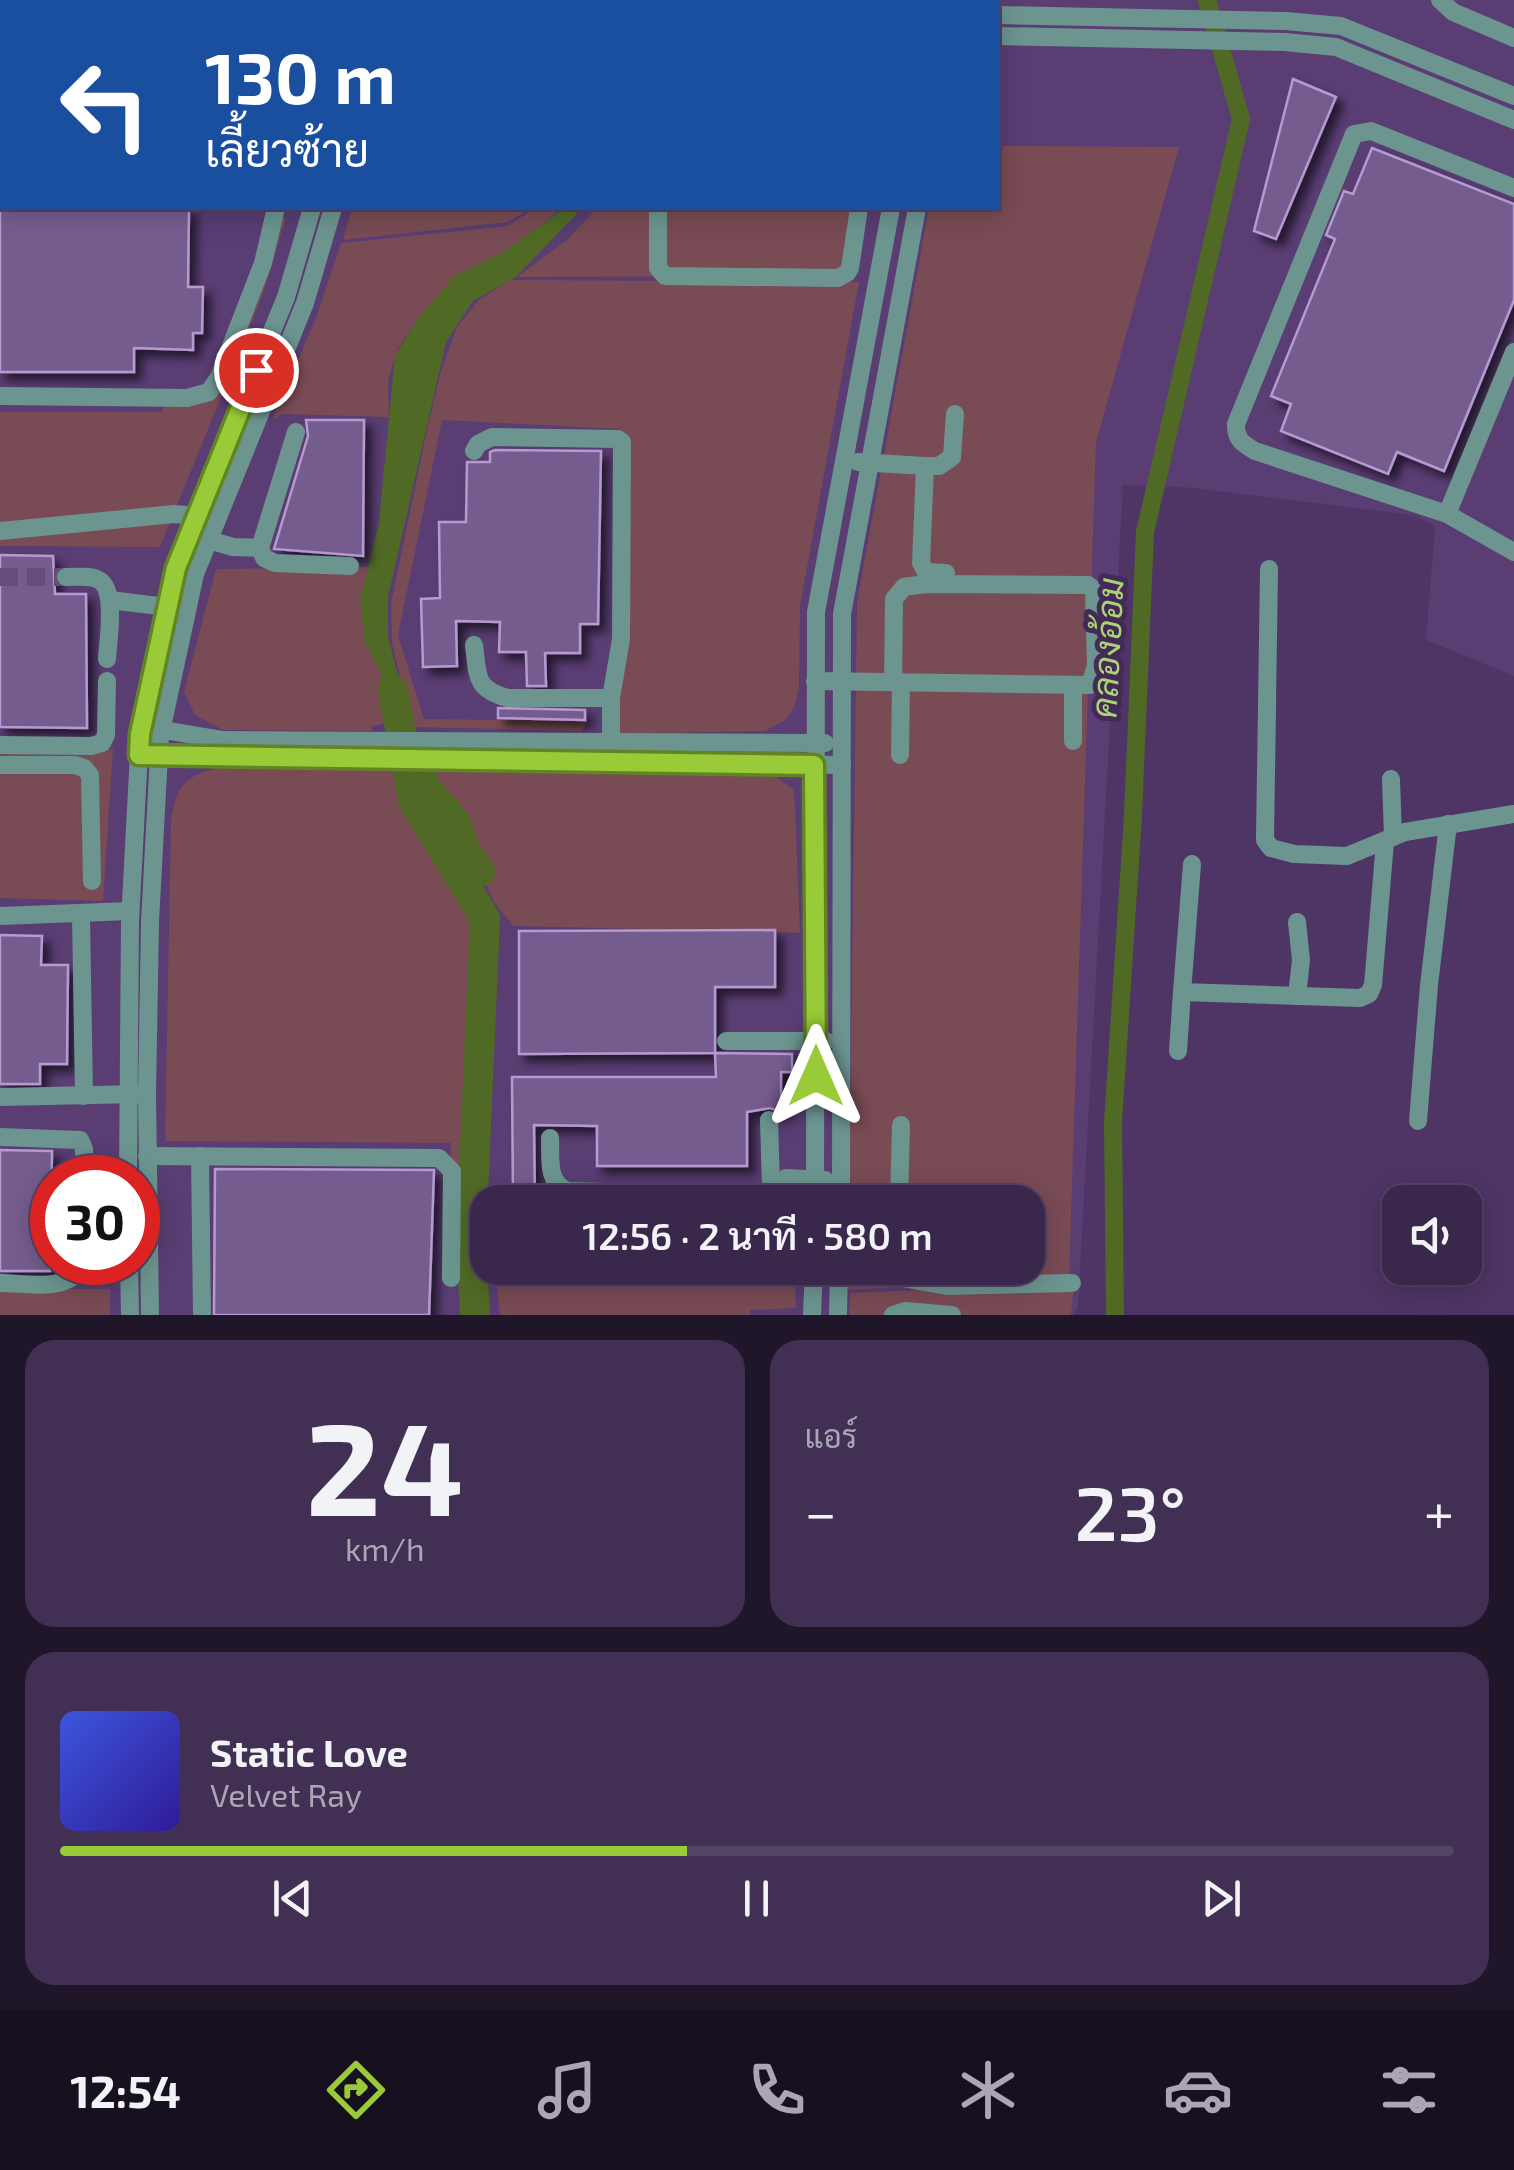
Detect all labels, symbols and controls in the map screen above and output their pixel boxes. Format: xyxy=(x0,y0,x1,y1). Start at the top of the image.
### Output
text: 130 m xyxy=(205,34,396,118)
icon: left xyxy=(40,40,170,170)
text: เลี้ยวซ้าย xyxy=(205,122,369,176)
pin xyxy=(214,328,299,413)
icon: arrive xyxy=(229,343,284,398)
water label: คลองอ้อม xyxy=(1081,577,1131,719)
position arrow xyxy=(764,1024,868,1128)
speed limit sign: 30 xyxy=(30,1155,160,1285)
map controls xyxy=(1382,1185,1482,1285)
button: sound xyxy=(1382,1185,1482,1285)
text: 12:56 · 2 นาที · 580 m xyxy=(582,1212,933,1258)
text: 24 xyxy=(306,1386,464,1542)
text: แอร์ xyxy=(805,1416,857,1454)
text: 23° xyxy=(1074,1466,1186,1556)
text: − xyxy=(805,1478,837,1544)
text: + xyxy=(1424,1478,1454,1544)
text: km/h xyxy=(345,1529,424,1567)
text: Static Love xyxy=(210,1729,408,1775)
text: Velvet Ray xyxy=(210,1775,362,1813)
icon: previous xyxy=(265,1871,320,1926)
icon: pause xyxy=(729,1871,784,1926)
icon: next xyxy=(1194,1871,1249,1926)
icon: directions xyxy=(321,2055,391,2125)
icon: music xyxy=(532,2055,602,2125)
icon: phone xyxy=(742,2055,812,2125)
icon: climate xyxy=(953,2055,1023,2125)
icon: car xyxy=(1163,2055,1233,2125)
icon: filters xyxy=(1374,2055,1444,2125)
text: 12:54 xyxy=(70,2063,181,2117)

